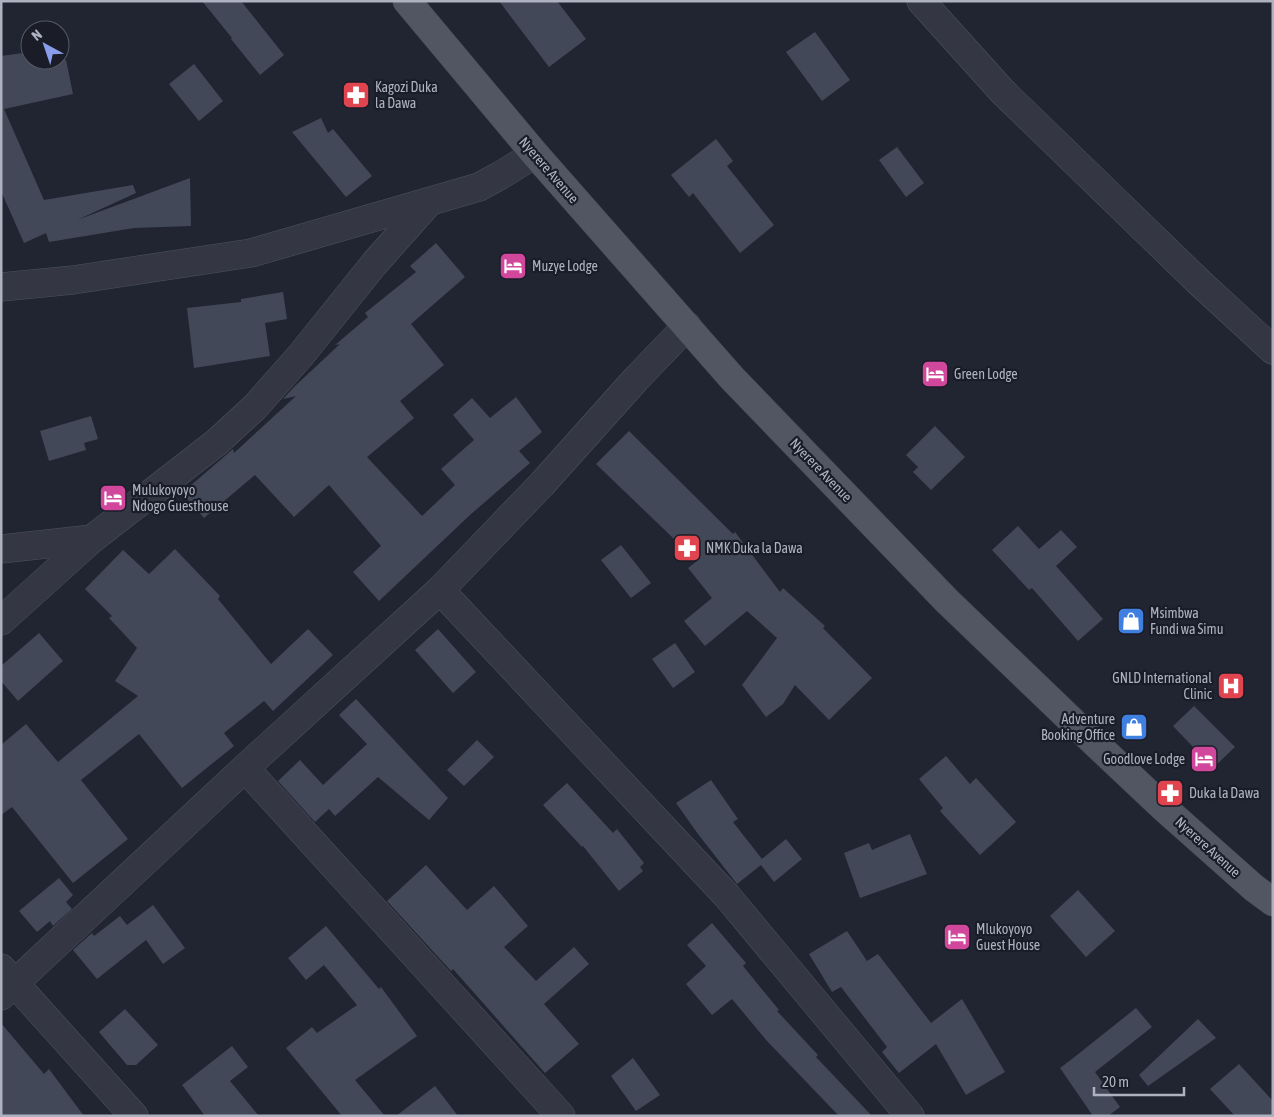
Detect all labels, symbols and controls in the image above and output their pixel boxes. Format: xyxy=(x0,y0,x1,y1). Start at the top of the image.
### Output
north arrow xyxy=(20,20,70,70)
text: N xyxy=(28,26,45,44)
place label: Kagozi Duka la Dawa xyxy=(375,79,438,111)
pharmacy icon: Kagozi Duka la Dawa xyxy=(341,80,371,110)
street label: Nyerere Avenue xyxy=(516,134,582,206)
hotel icon: Muzye Lodge xyxy=(498,251,528,281)
place label: Muzye Lodge xyxy=(532,258,598,274)
hotel icon: Green Lodge xyxy=(920,359,950,389)
place label: Green Lodge xyxy=(954,366,1018,382)
street label: Nyerere Avenue xyxy=(787,435,855,505)
place label: Mulukoyoyo Ndogo Guesthouse xyxy=(132,482,229,514)
hotel icon: Mulukoyoyo Ndogo Guesthouse xyxy=(98,483,128,513)
pharmacy icon: NMK Duka la Dawa xyxy=(672,533,702,563)
place label: NMK Duka la Dawa xyxy=(706,540,803,556)
place label: Msimbwa Fundi wa Simu xyxy=(1150,605,1223,637)
shop icon: Msimbwa Fundi wa Simu xyxy=(1116,606,1146,636)
place label: GNLD International Clinic xyxy=(1112,670,1213,702)
hospital icon: GNLD International Clinic xyxy=(1216,671,1246,701)
place label: Adventure Booking Office xyxy=(1041,711,1115,743)
shop icon: Adventure Booking Office xyxy=(1119,712,1149,742)
hotel icon: Goodlove Lodge xyxy=(1189,744,1219,774)
place label: Goodlove Lodge xyxy=(1103,751,1185,767)
pharmacy icon: Duka la Dawa xyxy=(1155,778,1185,808)
place label: Duka la Dawa xyxy=(1189,785,1259,801)
street label: Nyerere Avenue xyxy=(1172,814,1244,880)
place label: Mlukoyoyo Guest House xyxy=(976,921,1040,953)
hotel icon: Mlukoyoyo Guest House xyxy=(942,922,972,952)
scale bar xyxy=(1094,1064,1184,1096)
text: 20 m xyxy=(1102,1073,1129,1090)

